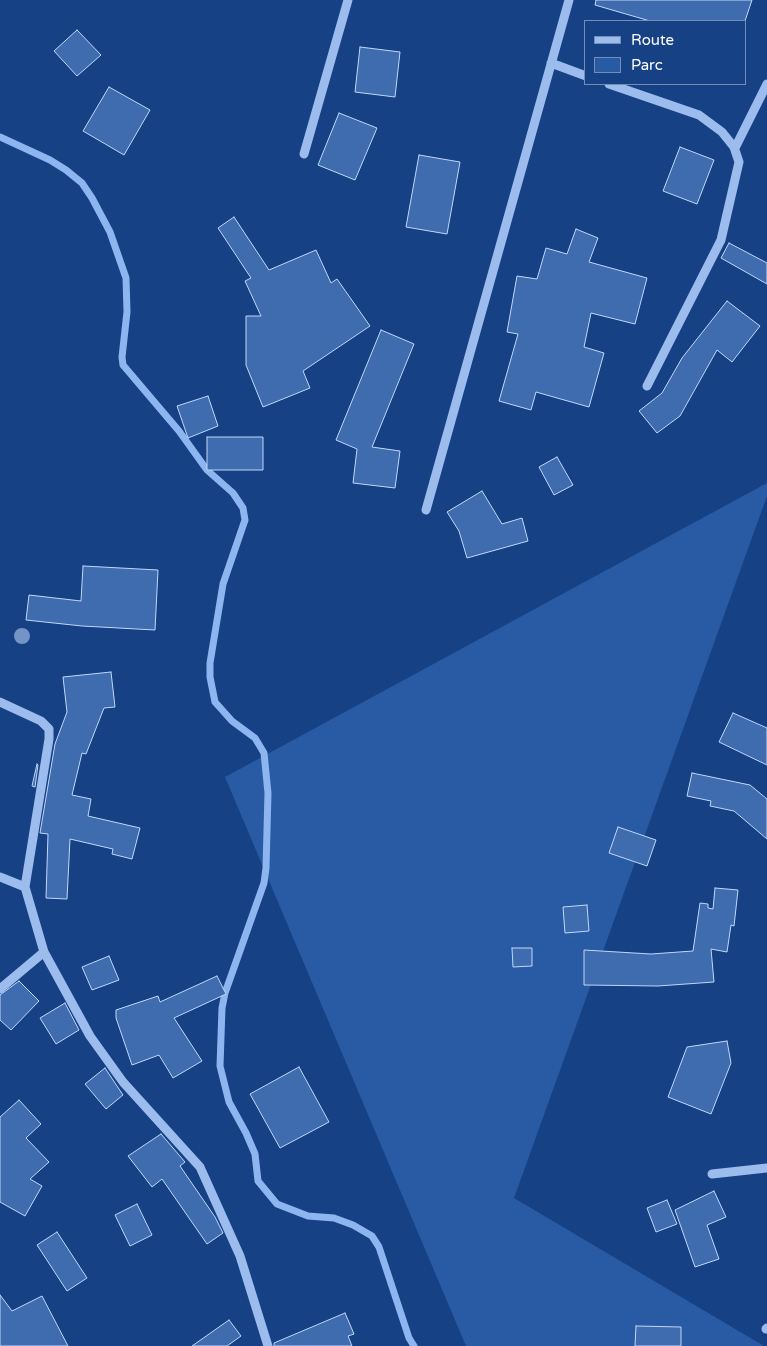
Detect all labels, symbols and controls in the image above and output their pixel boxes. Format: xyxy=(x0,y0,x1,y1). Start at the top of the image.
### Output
legend xyxy=(584,20,747,85)
text: Route xyxy=(631,31,674,49)
text: Parc xyxy=(631,56,663,74)

